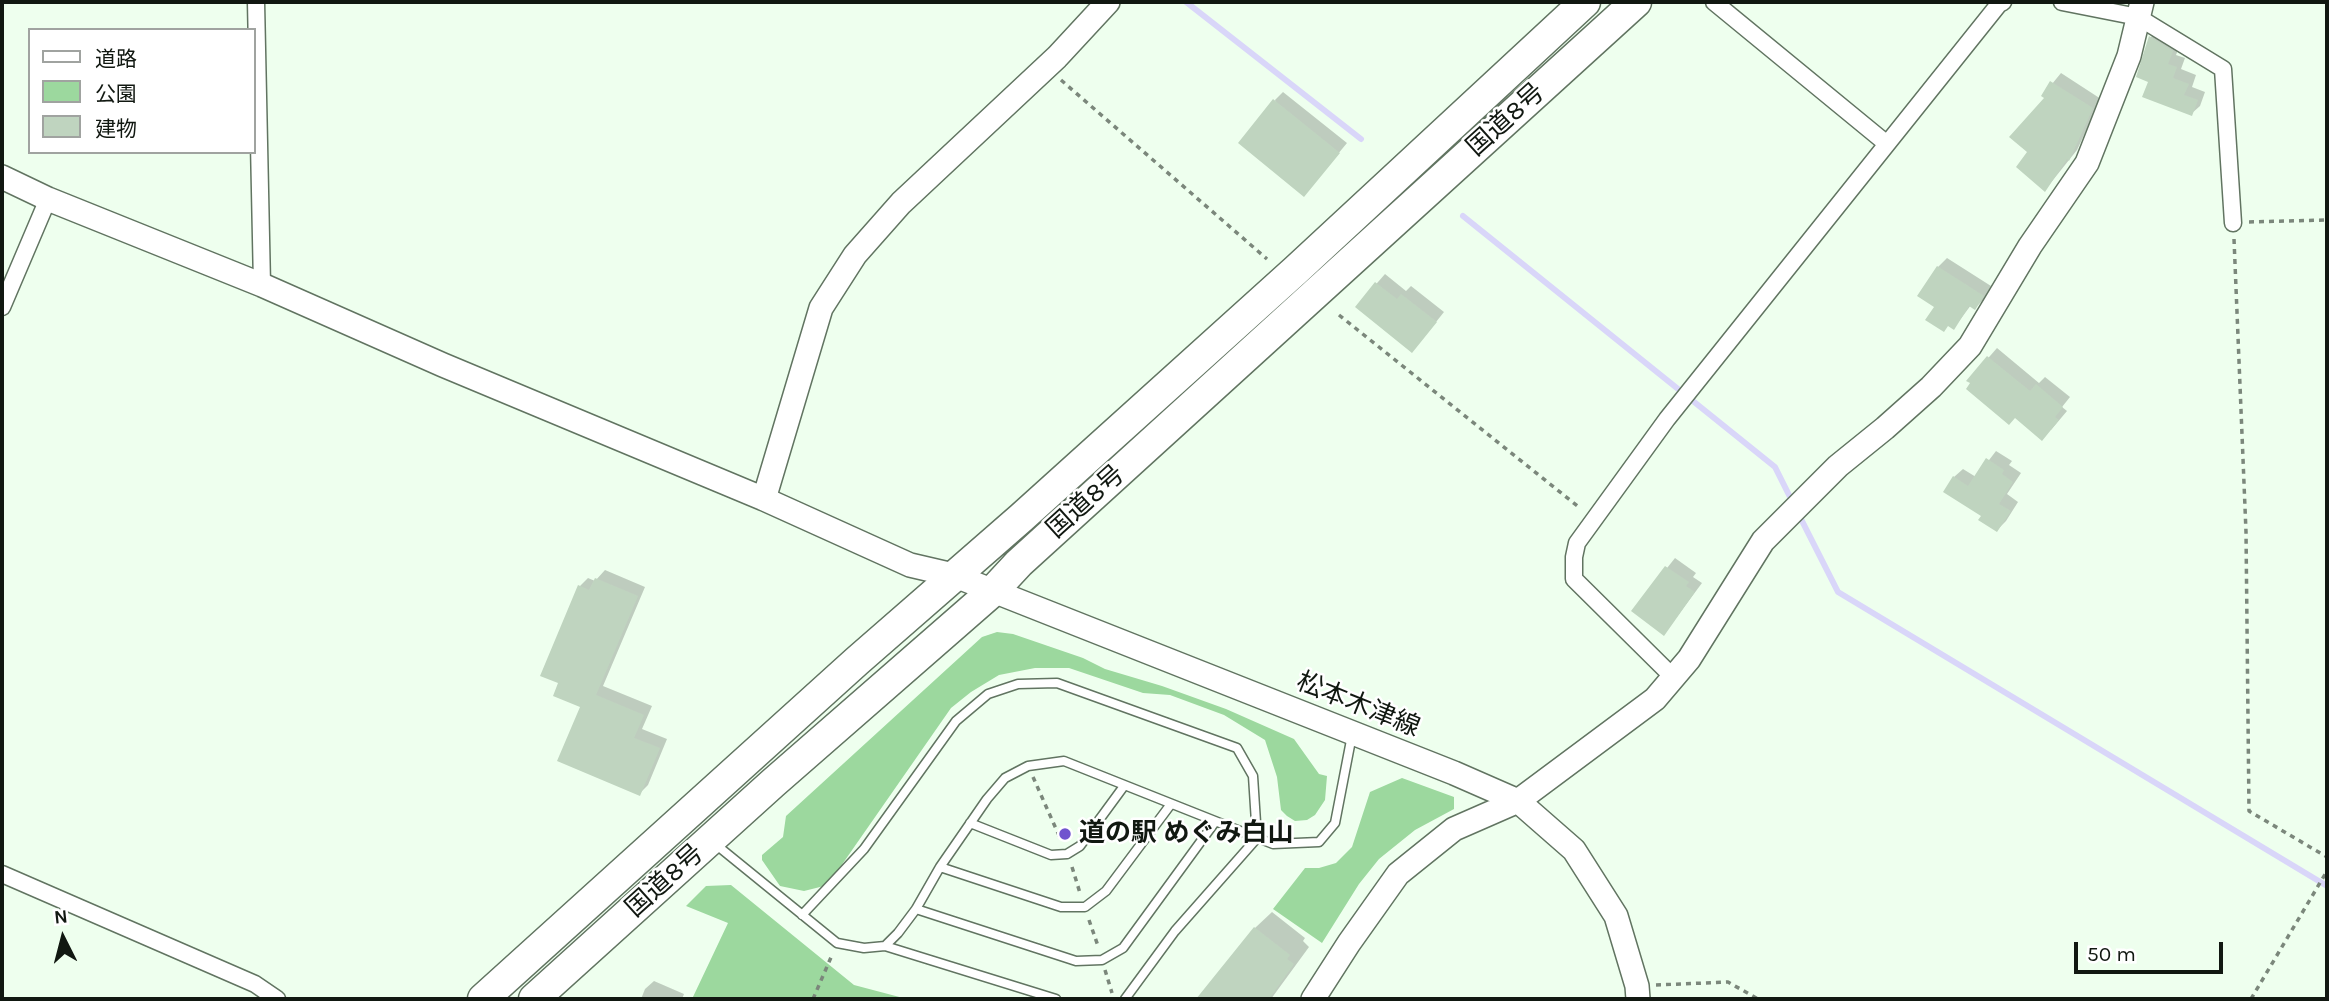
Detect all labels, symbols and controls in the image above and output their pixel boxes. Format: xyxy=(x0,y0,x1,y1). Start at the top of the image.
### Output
legend xyxy=(28,28,256,154)
text: 道路 xyxy=(95,47,137,71)
street label: 国道8号 xyxy=(1461,77,1551,163)
text: 公園 xyxy=(95,82,137,106)
text: 建物 xyxy=(95,117,137,141)
street label: 国道8号 xyxy=(1041,459,1131,545)
street label: 松本木津線 xyxy=(1292,666,1424,744)
place label: 道の駅 めぐみ白山 xyxy=(1079,818,1294,850)
marker: 道の駅 めぐみ白山 xyxy=(1057,826,1073,842)
street label: 国道8号 xyxy=(620,838,710,924)
north arrow xyxy=(28,903,98,973)
text: N xyxy=(53,905,69,929)
scale bar xyxy=(2077,928,2226,972)
text: 50 m xyxy=(2087,942,2136,966)

